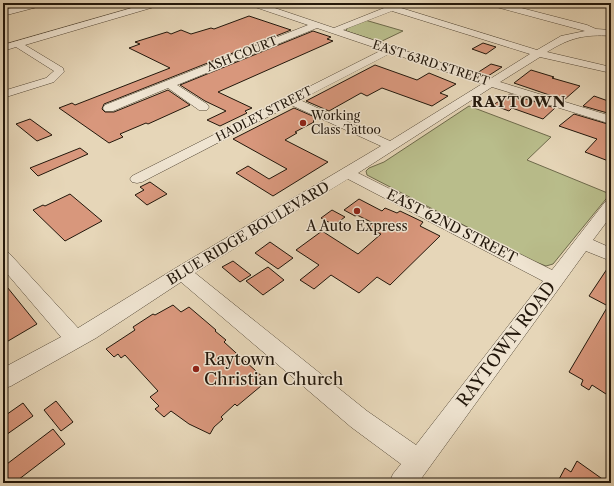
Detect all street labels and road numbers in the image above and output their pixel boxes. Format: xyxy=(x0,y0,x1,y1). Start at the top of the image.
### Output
street label: ASH COURT xyxy=(203,32,280,75)
street label: EAST 63RD STREET xyxy=(371,37,492,89)
street label: HADLEY STREET xyxy=(213,83,315,144)
street label: BLUE RIDGE BOULEVARD xyxy=(163,177,333,289)
street label: EAST 62ND STREET xyxy=(384,185,521,267)
street label: RAYTOWN ROAD xyxy=(452,277,560,411)

